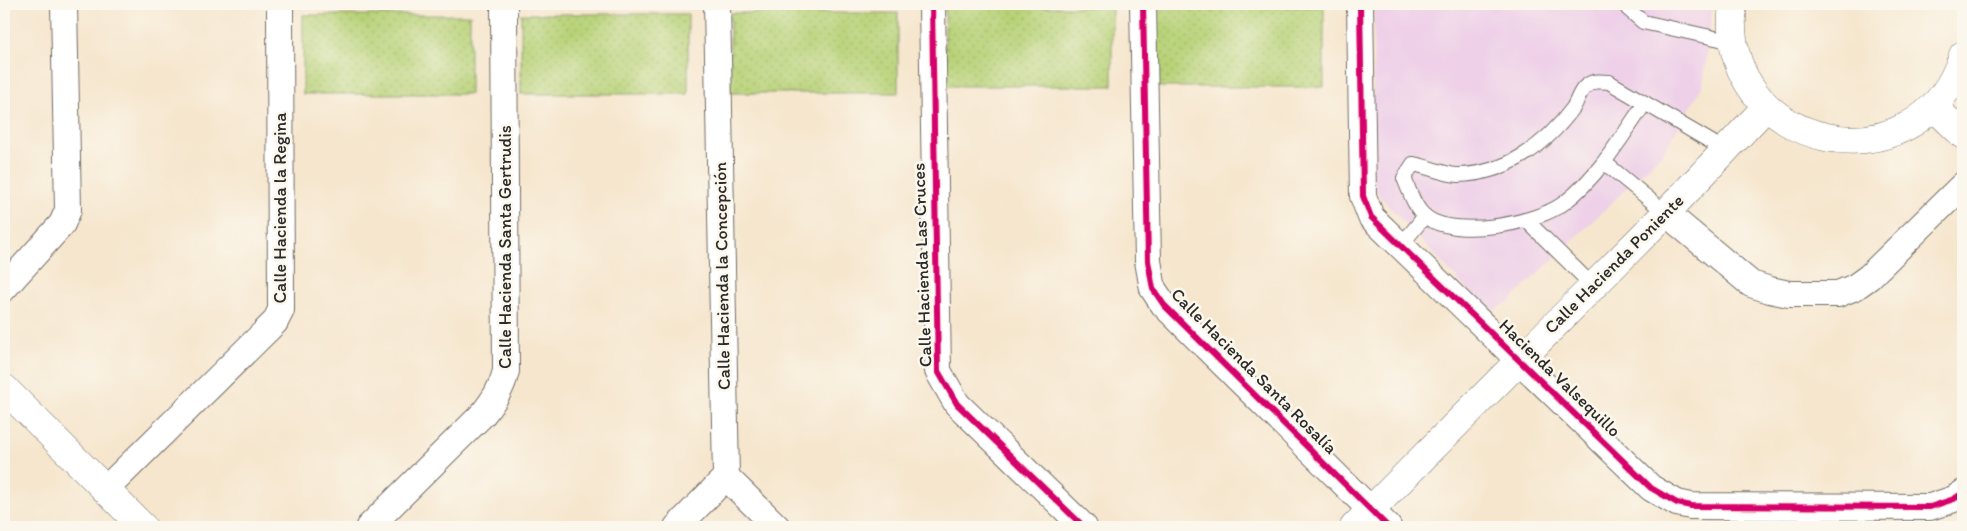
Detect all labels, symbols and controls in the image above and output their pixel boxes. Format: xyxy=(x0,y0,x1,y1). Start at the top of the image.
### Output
street label: Calle Hacienda la Regina xyxy=(269,112,291,304)
street label: Calle Hacienda Santa Gertrudis xyxy=(494,125,516,369)
street label: Calle Hacienda la Concepción xyxy=(709,161,735,390)
street label: Calle Hacienda Las Cruces xyxy=(907,162,937,368)
street label: Calle Hacienda Poniente xyxy=(1540,190,1688,338)
street label: Calle Hacienda Santa Rosalía xyxy=(1166,283,1342,459)
street label: Hacienda Valsequillo xyxy=(1495,314,1625,442)

